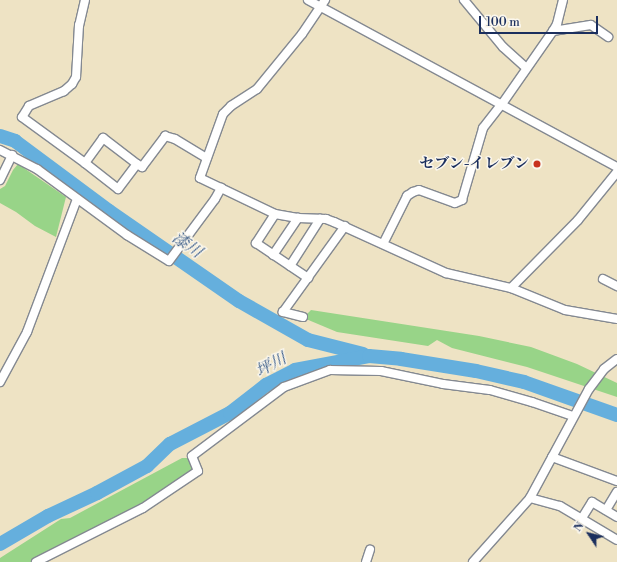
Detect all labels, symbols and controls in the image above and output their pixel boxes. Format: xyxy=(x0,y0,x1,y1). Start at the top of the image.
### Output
scale bar xyxy=(481,8,600,34)
text: 100 m xyxy=(486,15,520,30)
place label: セブン-イレブン xyxy=(418,155,529,173)
marker: セブン-イレブン xyxy=(532,159,542,169)
water label: 漆川 xyxy=(168,228,206,262)
water label: 坪川 xyxy=(252,349,290,381)
north arrow xyxy=(569,514,609,554)
text: N xyxy=(571,520,587,535)

